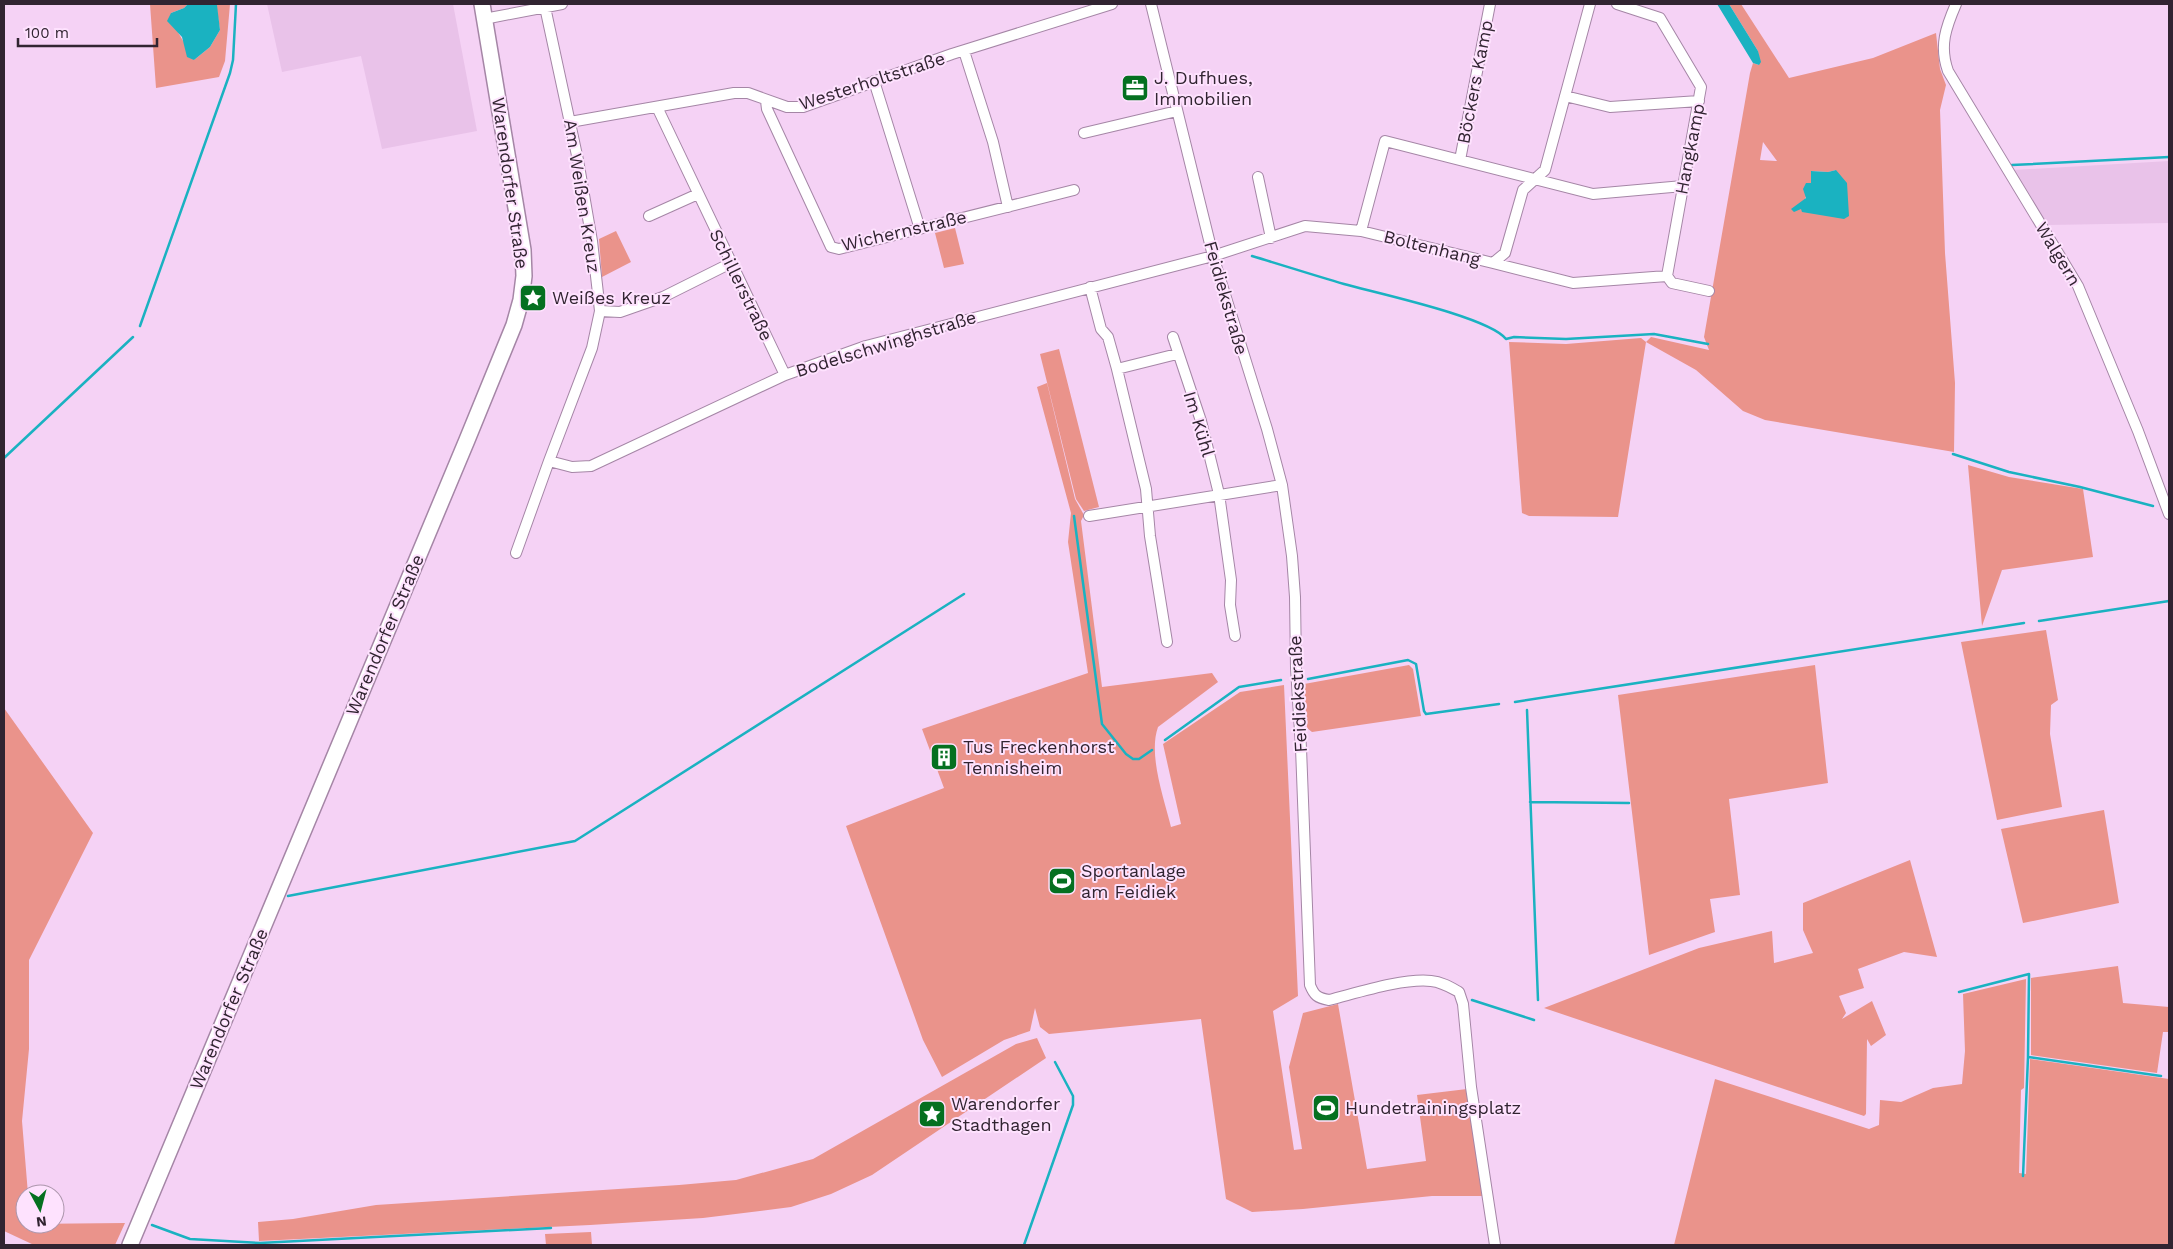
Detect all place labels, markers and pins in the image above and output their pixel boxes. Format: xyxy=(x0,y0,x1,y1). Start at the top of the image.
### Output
place label: J. Dufhues, Immobilien xyxy=(1154,67,1253,109)
office icon: J. Dufhues, Immobilien xyxy=(1120,73,1150,103)
place icon: Weißes Kreuz xyxy=(518,283,548,313)
place label: Weißes Kreuz xyxy=(552,287,671,308)
place label: Tus Freckenhorst Tennisheim xyxy=(963,736,1115,778)
building icon: Tus Freckenhorst Tennisheim xyxy=(929,742,959,772)
place label: Sportanlage am Feidiek xyxy=(1081,860,1186,902)
sports icon: Sportanlage am Feidiek xyxy=(1047,866,1077,896)
place label: Warendorfer Stadthagen xyxy=(951,1093,1060,1135)
sports icon: Hundetrainingsplatz xyxy=(1311,1093,1341,1123)
place label: Hundetrainingsplatz xyxy=(1345,1097,1521,1118)
place icon: Warendorfer Stadthagen xyxy=(917,1099,947,1129)

